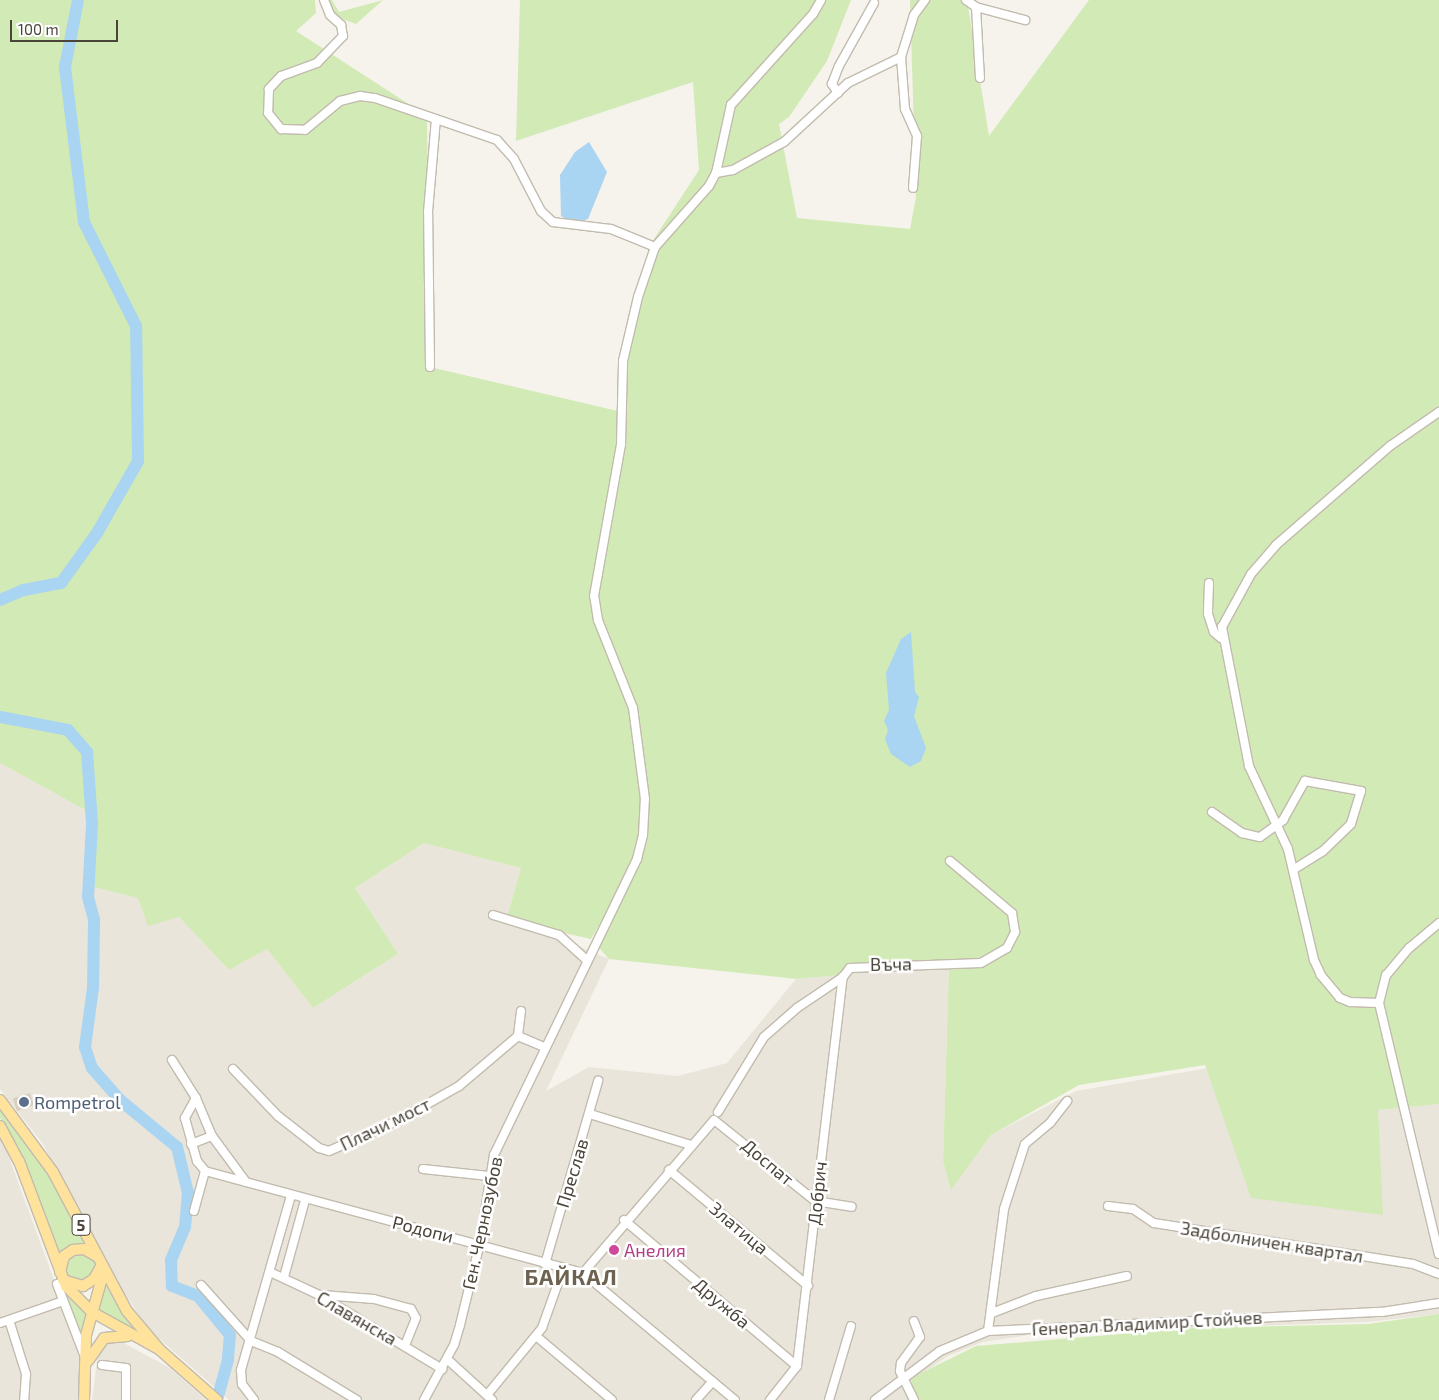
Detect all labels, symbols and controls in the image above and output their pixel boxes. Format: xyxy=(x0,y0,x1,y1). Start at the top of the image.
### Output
scale bar xyxy=(12,10,120,42)
text: 100 m xyxy=(18,20,59,38)
street label: Въча xyxy=(870,953,912,975)
place label: Rompetrol xyxy=(34,1091,121,1113)
street label: Плачи мост xyxy=(336,1093,434,1155)
marker: Rompetrol xyxy=(18,1096,30,1108)
street label: Доспат xyxy=(738,1134,798,1190)
street label: Преслав xyxy=(551,1136,593,1210)
street label: Ген. Чернозубов xyxy=(457,1154,507,1292)
street label: Добрич xyxy=(803,1160,831,1226)
street label: Златица xyxy=(705,1197,773,1259)
street label: Родопи xyxy=(390,1211,456,1247)
road number: 5 xyxy=(71,1212,91,1238)
street label: Задболничен квартал xyxy=(1179,1217,1365,1267)
place label: Анелия xyxy=(624,1239,686,1261)
marker: Анелия xyxy=(608,1244,620,1256)
district label: БАЙКАЛ xyxy=(524,1264,618,1290)
street label: Дружба xyxy=(689,1273,755,1333)
street label: Славянска xyxy=(313,1286,401,1350)
street label: Генерал Владимир Стойчев xyxy=(1031,1306,1263,1340)

